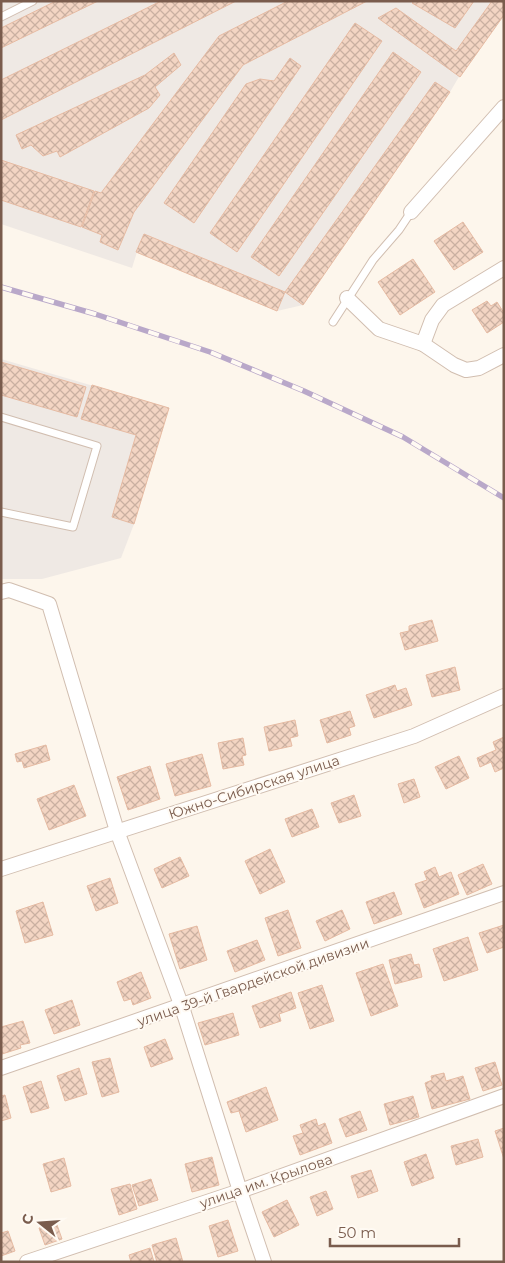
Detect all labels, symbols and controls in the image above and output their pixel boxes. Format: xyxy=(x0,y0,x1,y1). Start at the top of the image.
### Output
street label: Южно-Сибирская улица xyxy=(166,751,342,823)
street label: улица 39-й Гвардейской дивизии xyxy=(134,934,371,1031)
street label: улица им. Крылова xyxy=(196,1150,335,1213)
north arrow xyxy=(15,1198,65,1248)
text: С xyxy=(17,1212,38,1227)
scale bar xyxy=(330,1216,459,1248)
text: 50 m xyxy=(338,1223,376,1242)

